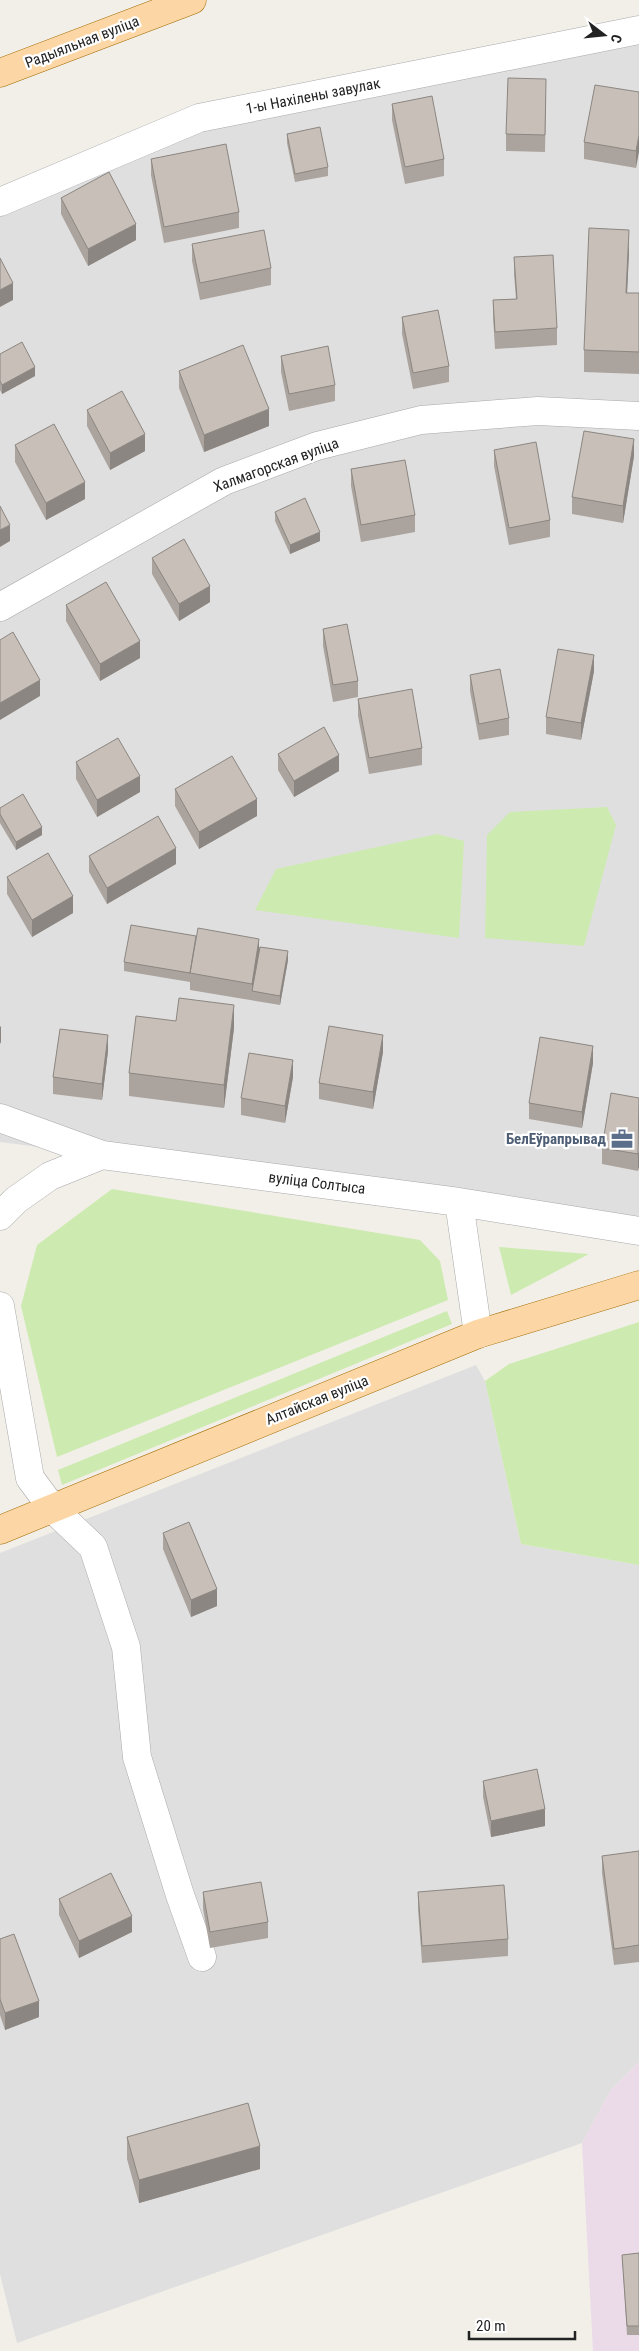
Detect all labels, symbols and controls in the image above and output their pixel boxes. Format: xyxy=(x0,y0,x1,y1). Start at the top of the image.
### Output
north arrow xyxy=(579,10,629,60)
street label: Радыяльная вуліца xyxy=(22,12,142,72)
text: С xyxy=(608,33,625,45)
street label: 1-ы Нахілены завулак xyxy=(244,74,382,118)
street label: Халмагорская вуліца xyxy=(211,434,341,496)
office icon: БелЕўрапрывад xyxy=(609,1126,635,1152)
place label: БелЕўрапрывад xyxy=(506,1130,607,1148)
street label: вуліца Солтыса xyxy=(268,1168,366,1198)
street label: Алтайская вуліца xyxy=(263,1371,371,1429)
scale bar xyxy=(469,2308,575,2340)
text: 20 m xyxy=(476,2317,506,2335)

